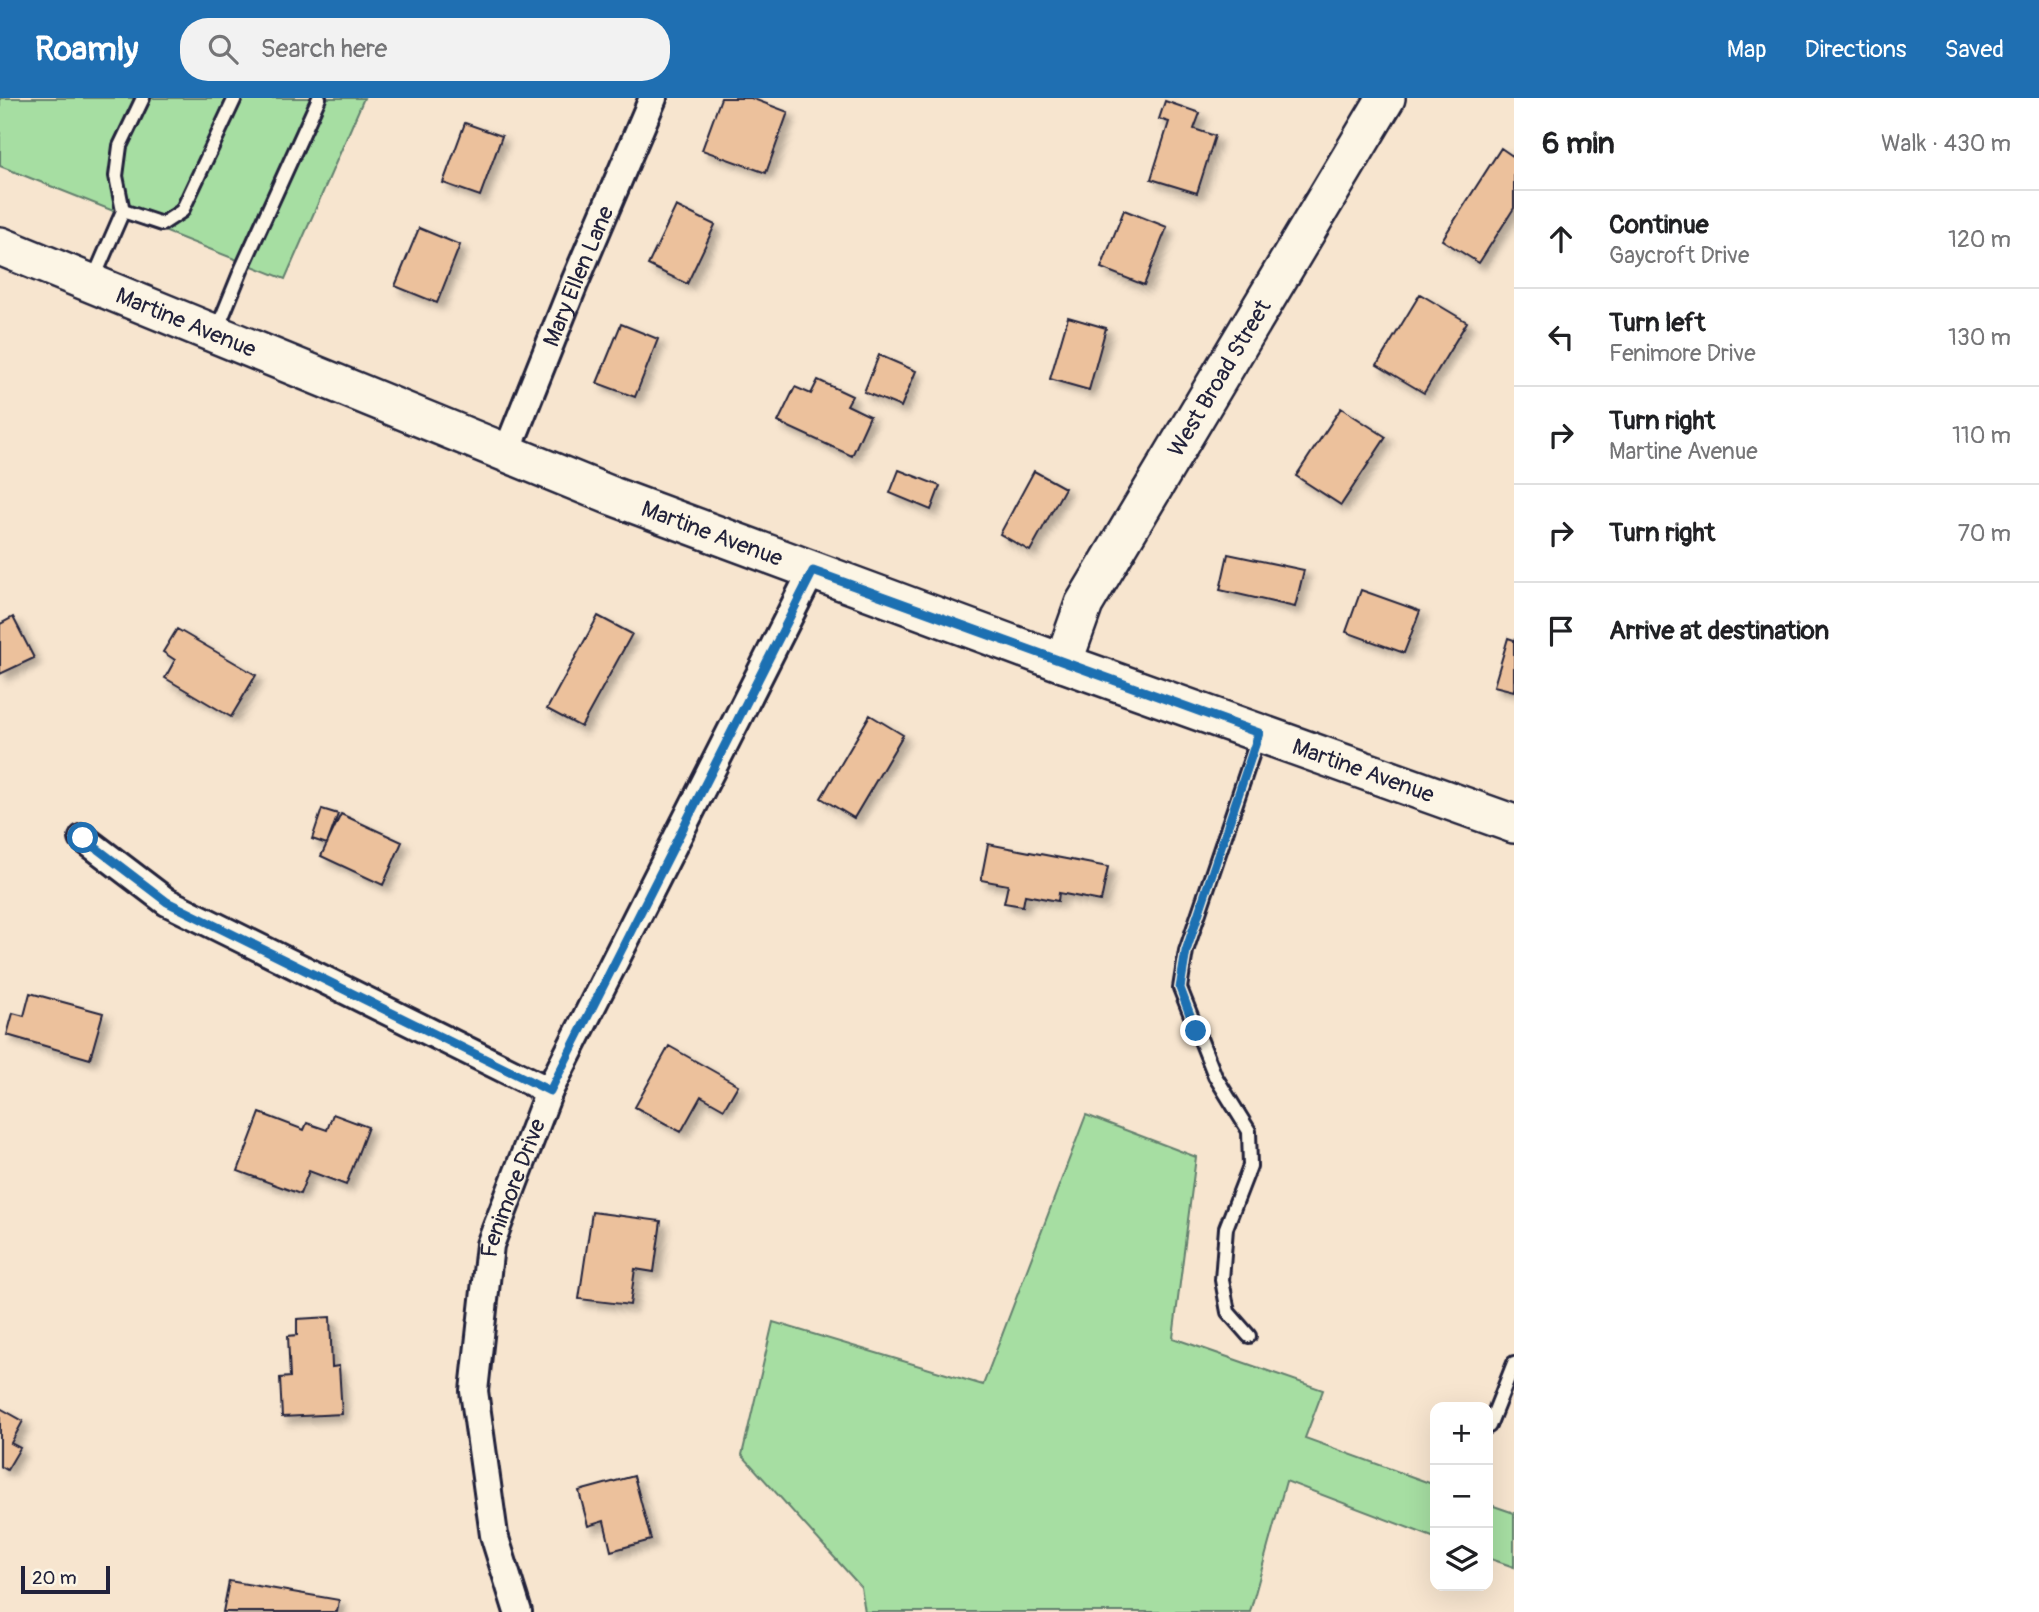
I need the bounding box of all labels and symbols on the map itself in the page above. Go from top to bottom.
street label: Mary Ellen Lane [537,201,621,351]
street label: Martine Avenue [112,281,261,364]
street label: West Broad Street [1161,294,1278,462]
street label: Martine Avenue [637,494,787,573]
street label: Martine Avenue [1288,732,1439,810]
route start [67,822,98,853]
route end [1180,1015,1211,1046]
street label: Fenimore Drive [475,1114,552,1259]
scale bar [21,1563,110,1595]

